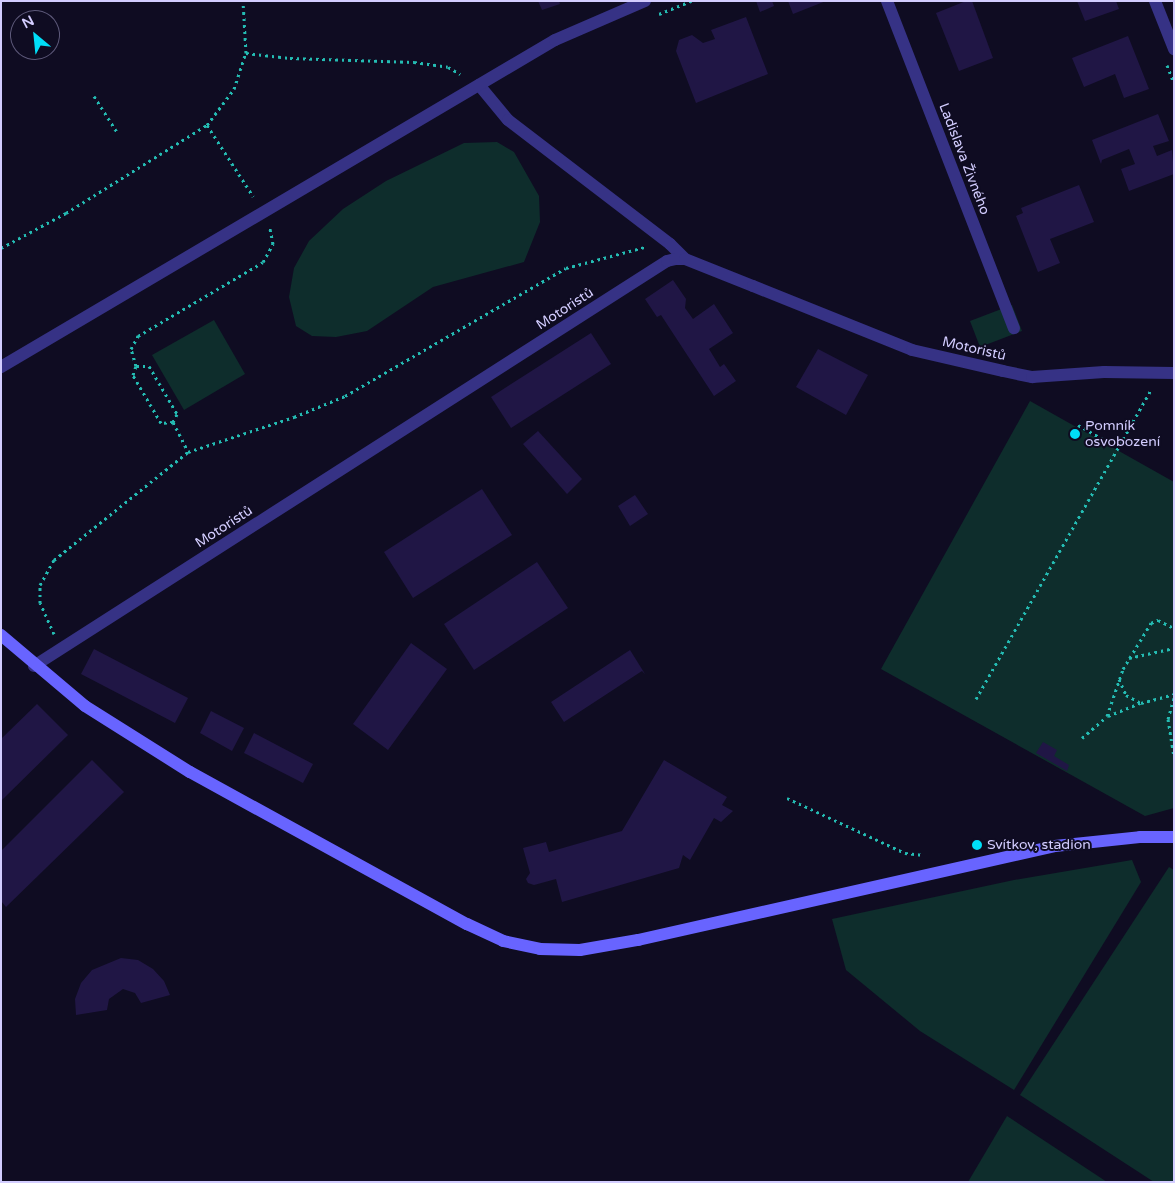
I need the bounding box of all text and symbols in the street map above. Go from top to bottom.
north arrow [10,10,60,60]
text: N [19,12,37,32]
street label: Ladislava Živného [935,101,993,217]
street label: Motoristů [533,284,597,334]
street label: Motoristů [940,334,1008,364]
place label: Pomník osvobození [1085,418,1160,451]
marker: Pomník osvobození [1069,428,1081,440]
street label: Motoristů [192,502,256,552]
place label: Svítkov, stadion [987,837,1091,853]
marker: Svítkov, stadion [971,839,983,851]

